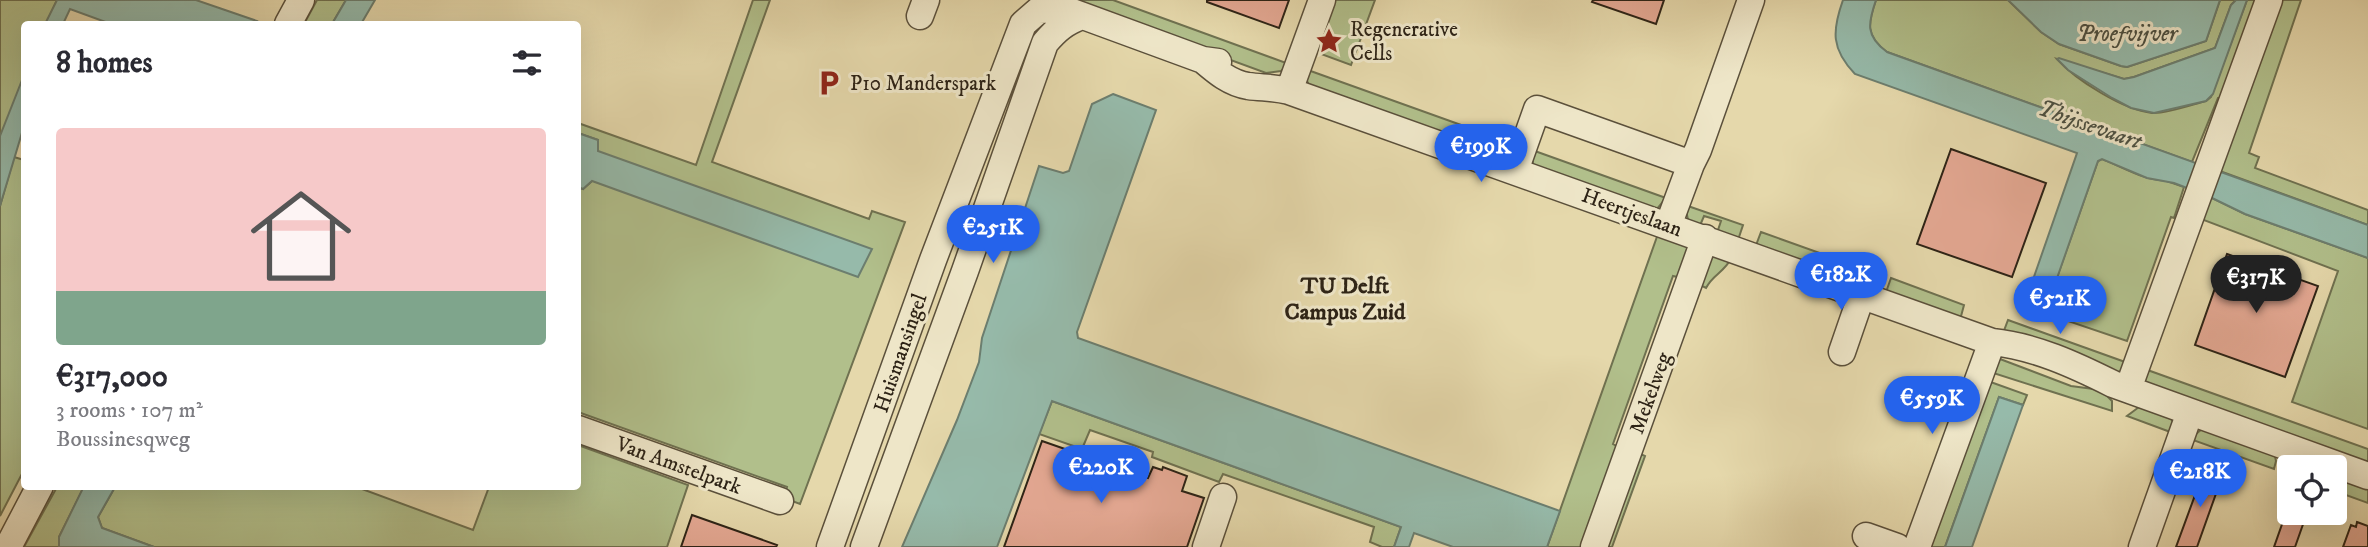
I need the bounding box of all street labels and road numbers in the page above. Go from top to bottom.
street label: Heertjeslaan [1578,183,1686,243]
street label: Huismansingel [868,290,934,416]
street label: Mekelweg [1624,348,1678,438]
street label: Van Amstelpark [611,431,746,501]

